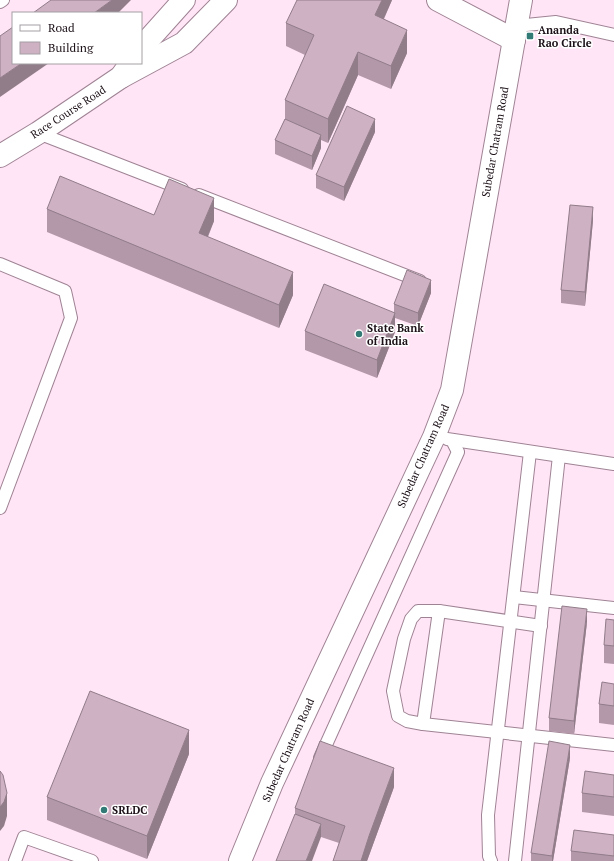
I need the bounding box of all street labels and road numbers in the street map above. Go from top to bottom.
street label: Race Course Road [28,83,108,141]
street label: Subedar Chatram Road [478,86,512,198]
street label: Subedar Chatram Road [394,402,452,510]
street label: Subedar Chatram Road [259,696,317,804]

